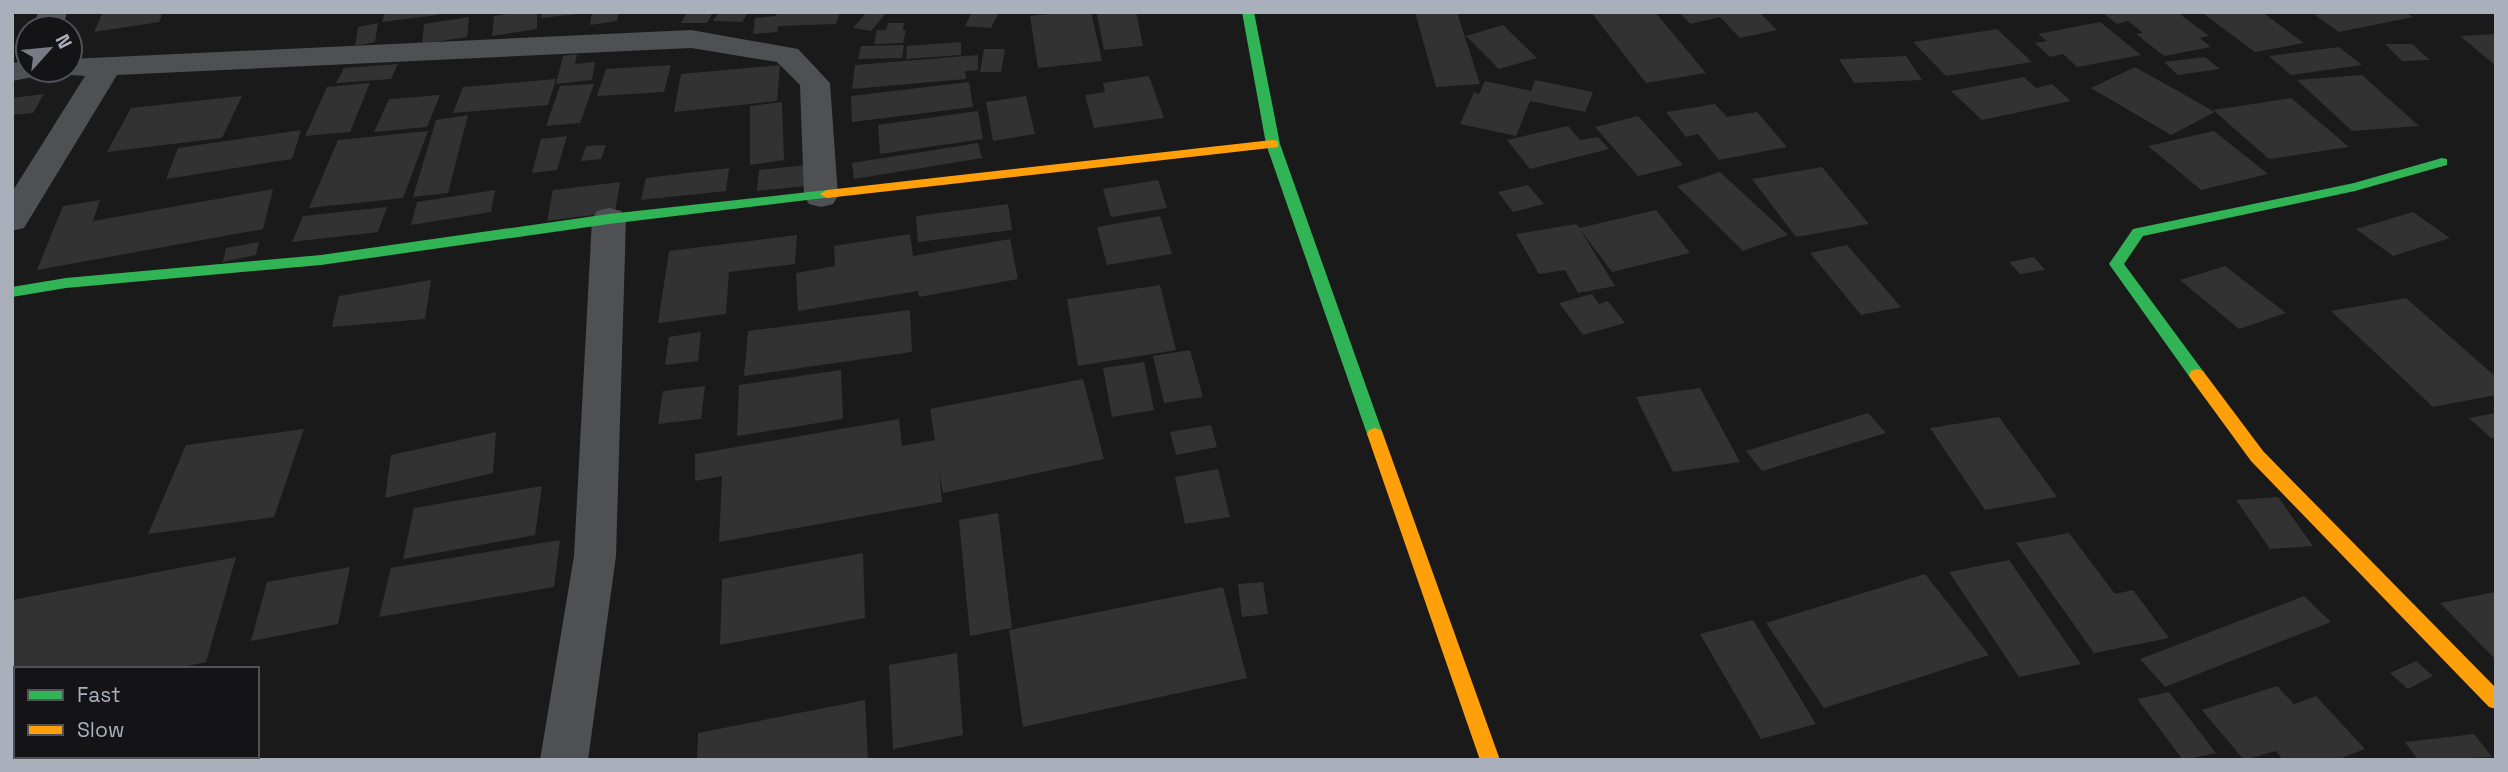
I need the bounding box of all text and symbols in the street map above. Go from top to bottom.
north arrow [14,14,84,84]
text: N [50,30,78,53]
legend [14,667,259,758]
text: Fast [77,681,121,708]
text: Slow [77,716,125,743]

